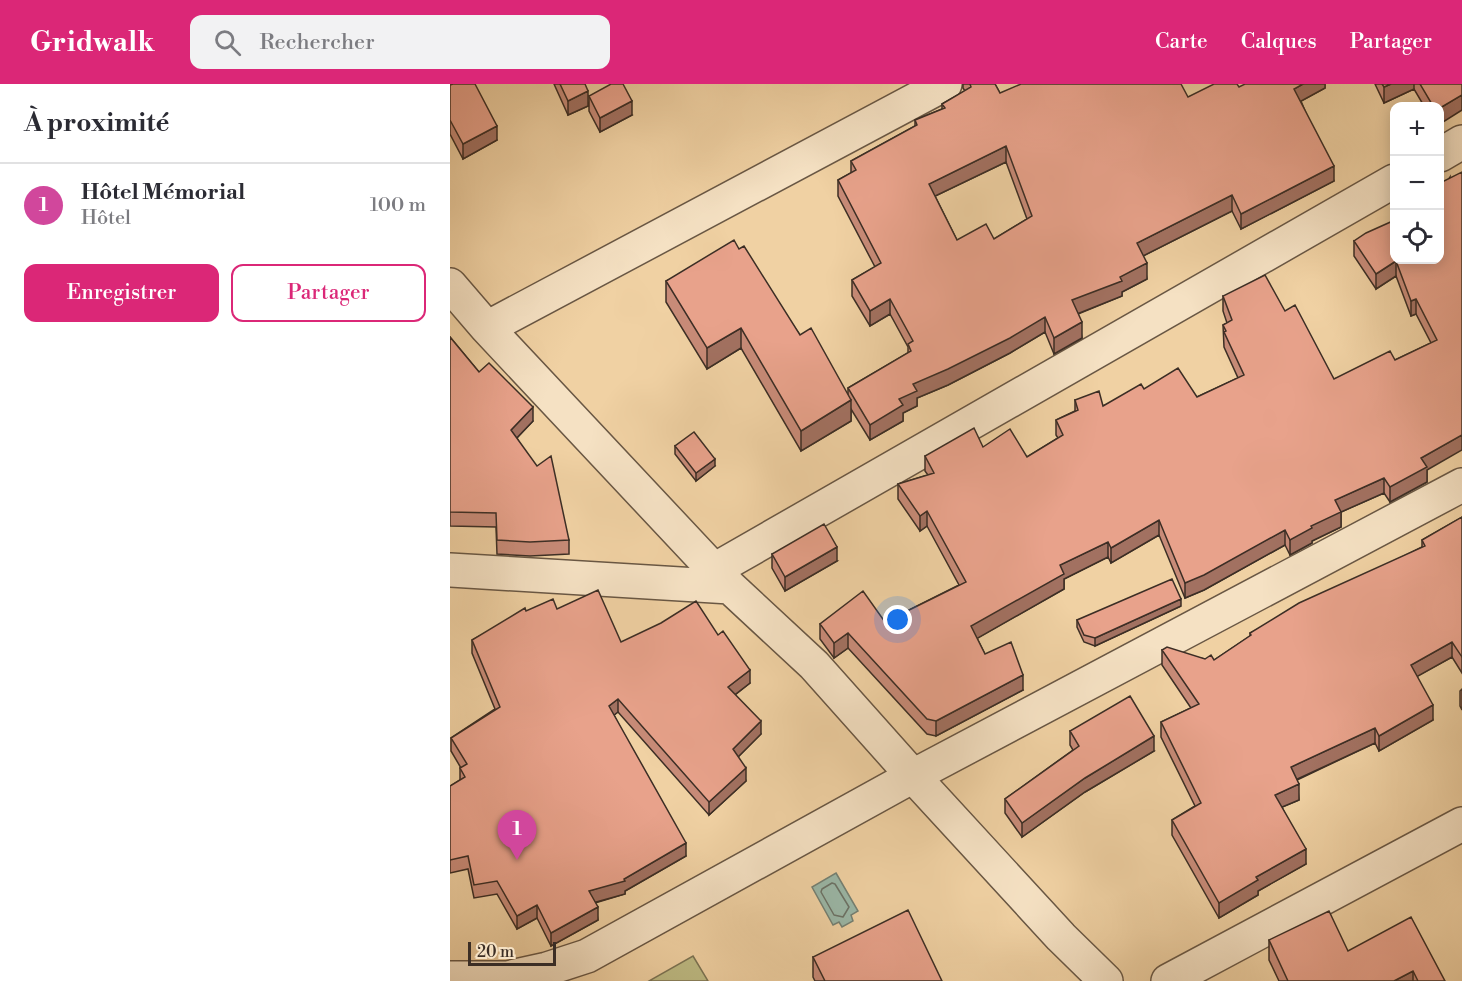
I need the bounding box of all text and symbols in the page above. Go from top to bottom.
search box [190,15,610,69]
text: Gridwalk [30,25,154,60]
icon: search [211,26,244,59]
text: Rechercher [259,29,375,56]
text: Carte [1155,29,1208,55]
text: Calques [1241,29,1317,55]
text: Partager [1350,29,1432,55]
map controls [1390,102,1444,264]
button: + [1390,102,1444,156]
text: À proximité [24,107,169,139]
button: − [1390,156,1444,210]
text: Hôtel Mémorial [81,179,245,206]
text: 1 [39,193,48,218]
text: 100 m [370,193,426,218]
text: Hôtel [81,206,131,231]
button: locate [1390,210,1444,264]
button: Enregistrer [24,264,219,322]
button: Partager [231,264,426,322]
your location [883,605,912,634]
pin: 1 [498,810,536,860]
scale bar [468,939,556,966]
text: 20 m [477,942,514,962]

